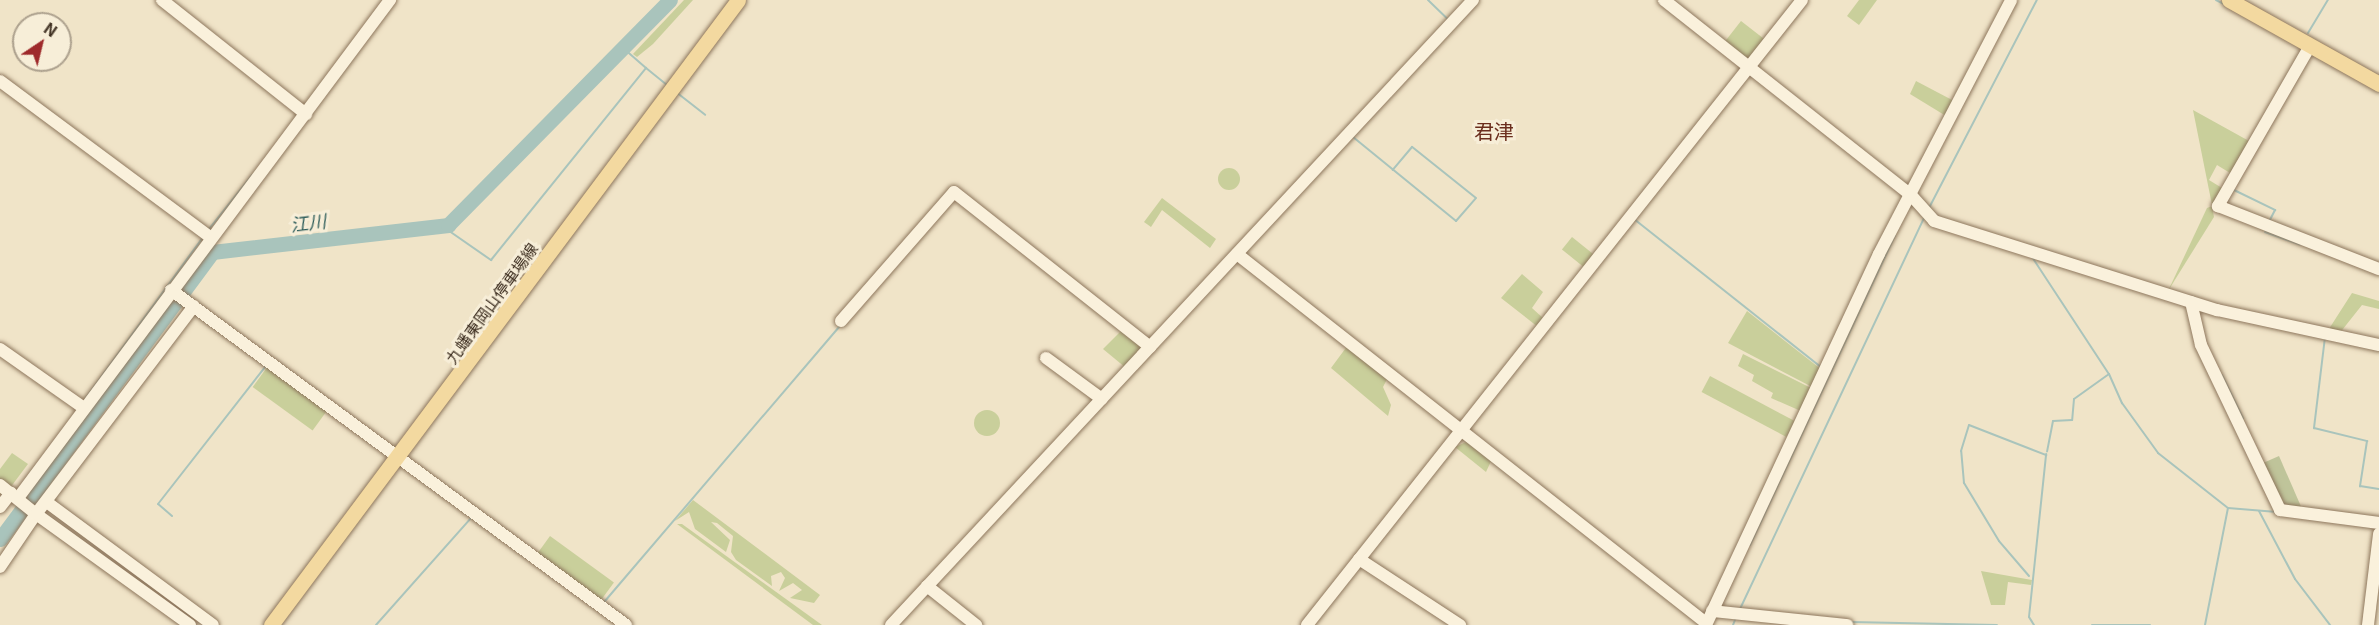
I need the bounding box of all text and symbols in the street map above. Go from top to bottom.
north arrow [12,12,72,72]
text: N [39,16,63,42]
district label: 君津 [1474,118,1514,142]
water label: 江川 [289,209,327,235]
street label: 九蟠東岡山停車場線 [441,239,541,367]

